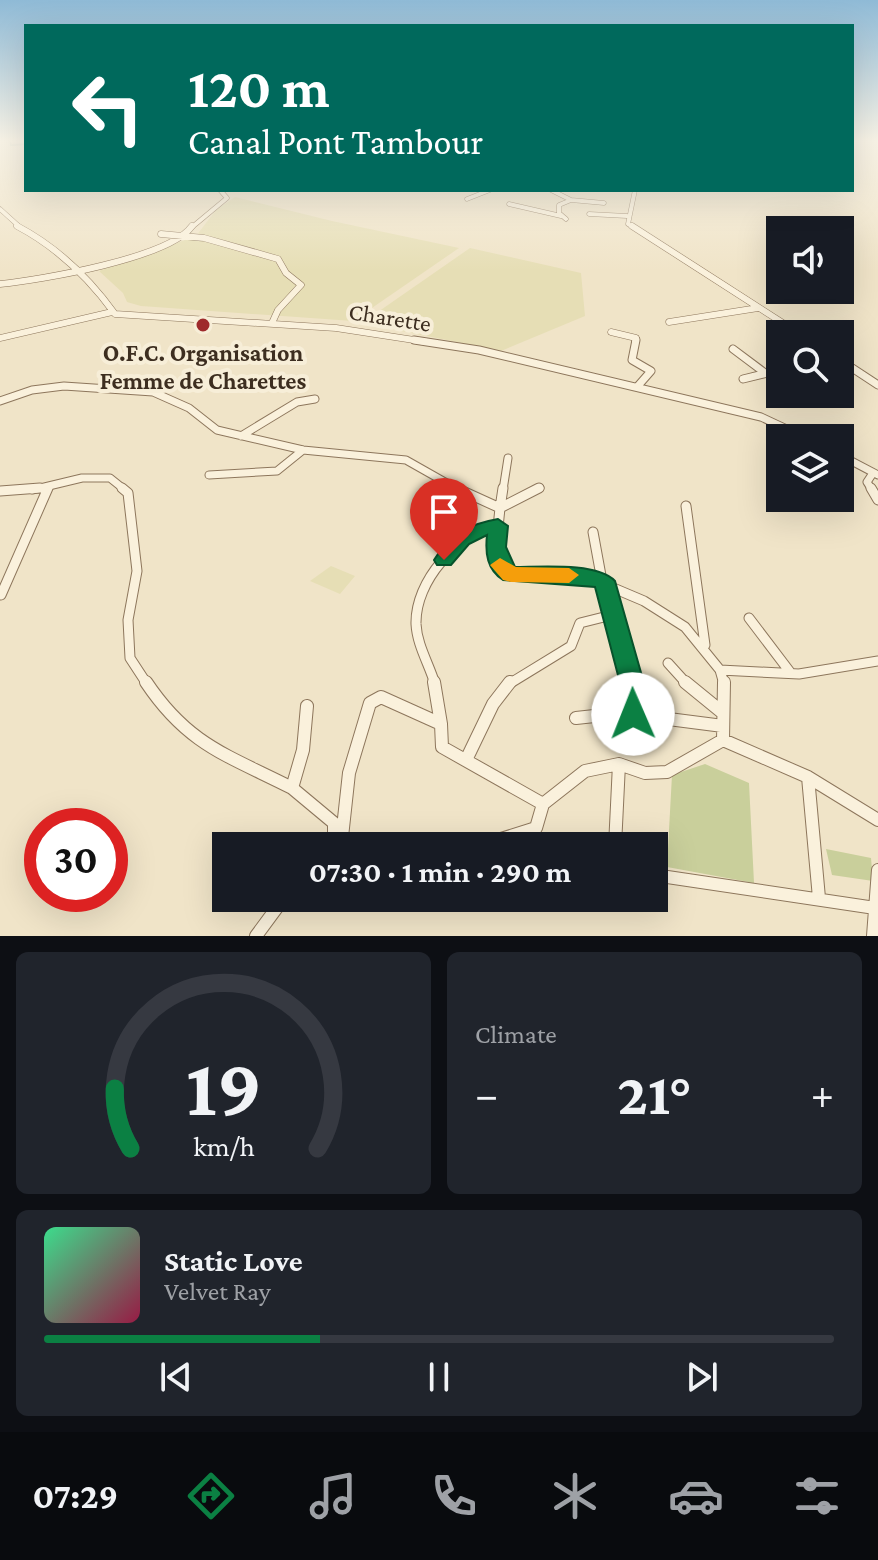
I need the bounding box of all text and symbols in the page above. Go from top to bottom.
icon: left [56,56,160,160]
text: 120 m [188,57,330,119]
text: Canal Pont Tambour [188,122,483,162]
map controls [766,216,854,512]
button: sound [766,216,854,304]
street label: Charette [347,297,433,337]
marker: O.F.C. Organisation Femme de Charettes [194,316,212,334]
button: search [766,320,854,408]
place label: O.F.C. Organisation Femme de Charettes [100,339,306,394]
button: layers [766,424,854,512]
pin [410,478,478,560]
icon: arrive [422,490,466,534]
position arrow [591,672,675,756]
speed limit sign: 30 [24,808,128,912]
text: 07:30 · 1 min · 290 m [309,855,571,888]
text: Climate [475,1020,557,1049]
text: 19 [185,1040,262,1133]
text: 21° [617,1060,692,1127]
text: − [475,1070,498,1118]
text: + [811,1070,834,1118]
text: km/h [193,1130,254,1162]
text: Static Love [164,1244,303,1277]
text: Velvet Ray [164,1277,271,1306]
icon: previous [154,1355,198,1399]
icon: pause [417,1355,461,1399]
icon: next [680,1355,724,1399]
icon: directions [183,1468,239,1524]
icon: music [305,1468,361,1524]
icon: phone [426,1468,482,1524]
icon: climate [547,1468,603,1524]
icon: car [668,1468,724,1524]
icon: filters [789,1468,845,1524]
text: 07:29 [33,1476,118,1516]

